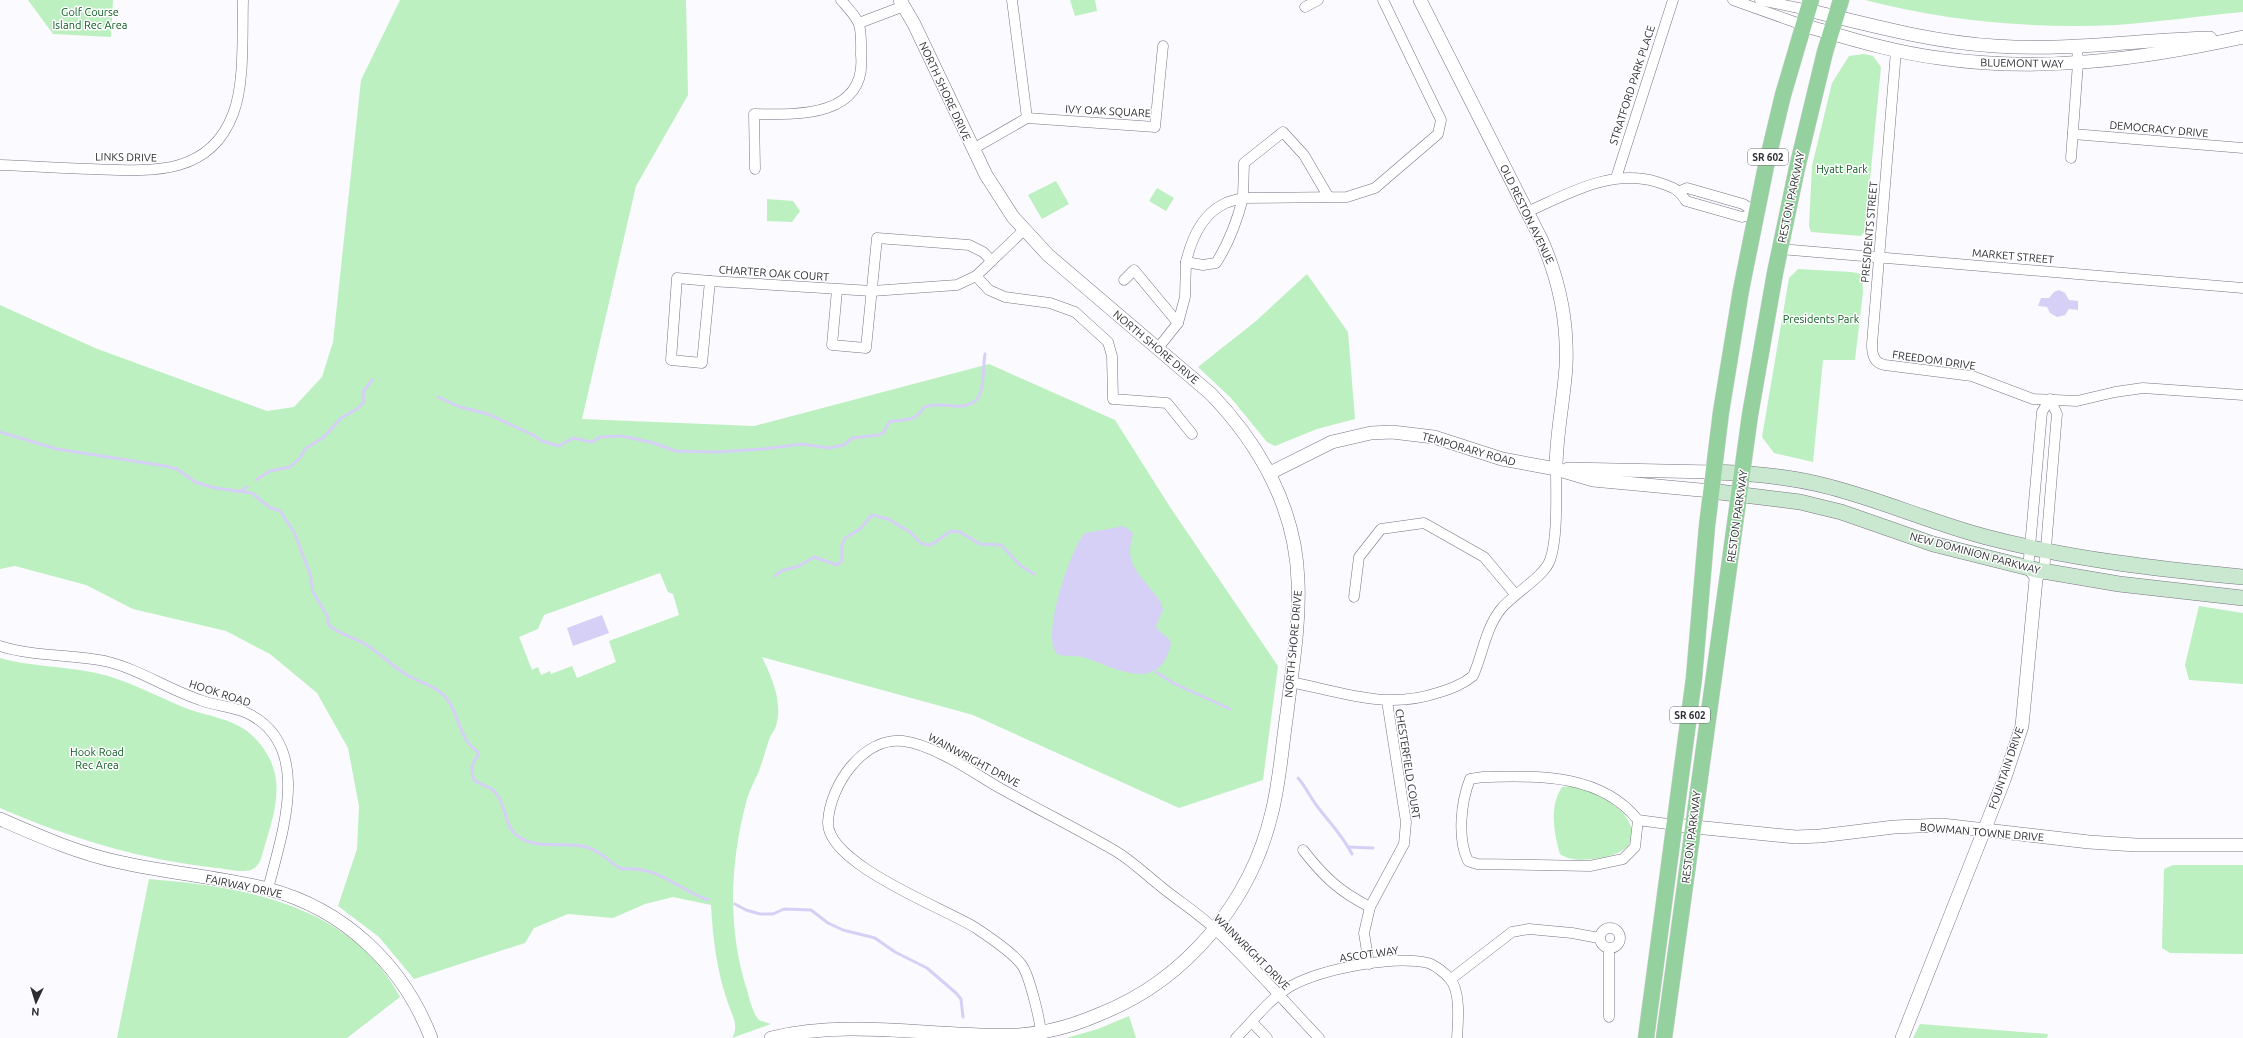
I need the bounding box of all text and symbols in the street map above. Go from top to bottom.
park label: Golf Course Island Rec Area [53,6,127,31]
street label: STRATFORD PARK PLACE [1607,24,1657,146]
street label: NORTH SHORE DRIVE [917,40,973,142]
street label: BLUEMONT WAY [1980,56,2065,70]
street label: IVY OAK SQUARE [1065,103,1151,119]
street label: DEMOCRACY DRIVE [2109,119,2209,139]
road number: SR 602 [1748,149,1788,165]
street label: RESTON PARKWAY [1775,149,1807,244]
street label: LINKS DRIVE [95,150,157,164]
street label: OLD RESTON AVENUE [1498,162,1556,266]
park label: Hyatt Park [1816,163,1868,175]
street label: PRESIDENTS STREET [1859,181,1879,283]
street label: MARKET STREET [1972,246,2054,266]
street label: CHARTER OAK COURT [718,263,830,283]
street label: NORTH SHORE DRIVE [1111,308,1201,386]
park label: Presidents Park [1783,313,1860,325]
street label: FREEDOM DRIVE [1892,348,1976,372]
street label: TEMPORARY ROAD [1421,430,1518,468]
street label: RESTON PARKWAY [1725,468,1750,563]
street label: NEW DOMINION PARKWAY [1908,530,2042,576]
street label: NORTH SHORE DRIVE [1282,590,1304,698]
street label: HOOK ROAD [188,677,253,709]
road number: SR 602 [1670,707,1710,723]
street label: CHESTERFIELD COURT [1393,708,1423,820]
street label: FOUNTAIN DRIVE [1986,725,2026,811]
street label: WAINWRIGHT DRIVE [926,731,1022,789]
park label: Hook Road Rec Area [70,746,124,771]
street label: RESTON PARKWAY [1679,789,1703,884]
street label: BOWMAN TOWNE DRIVE [1919,821,2045,843]
street label: FAIRWAY DRIVE [205,872,283,900]
street label: WAINWRIGHT DRIVE [1212,912,1292,992]
street label: ASCOT WAY [1339,944,1400,964]
north arrow [16,982,56,1022]
text: N [31,1006,40,1018]

